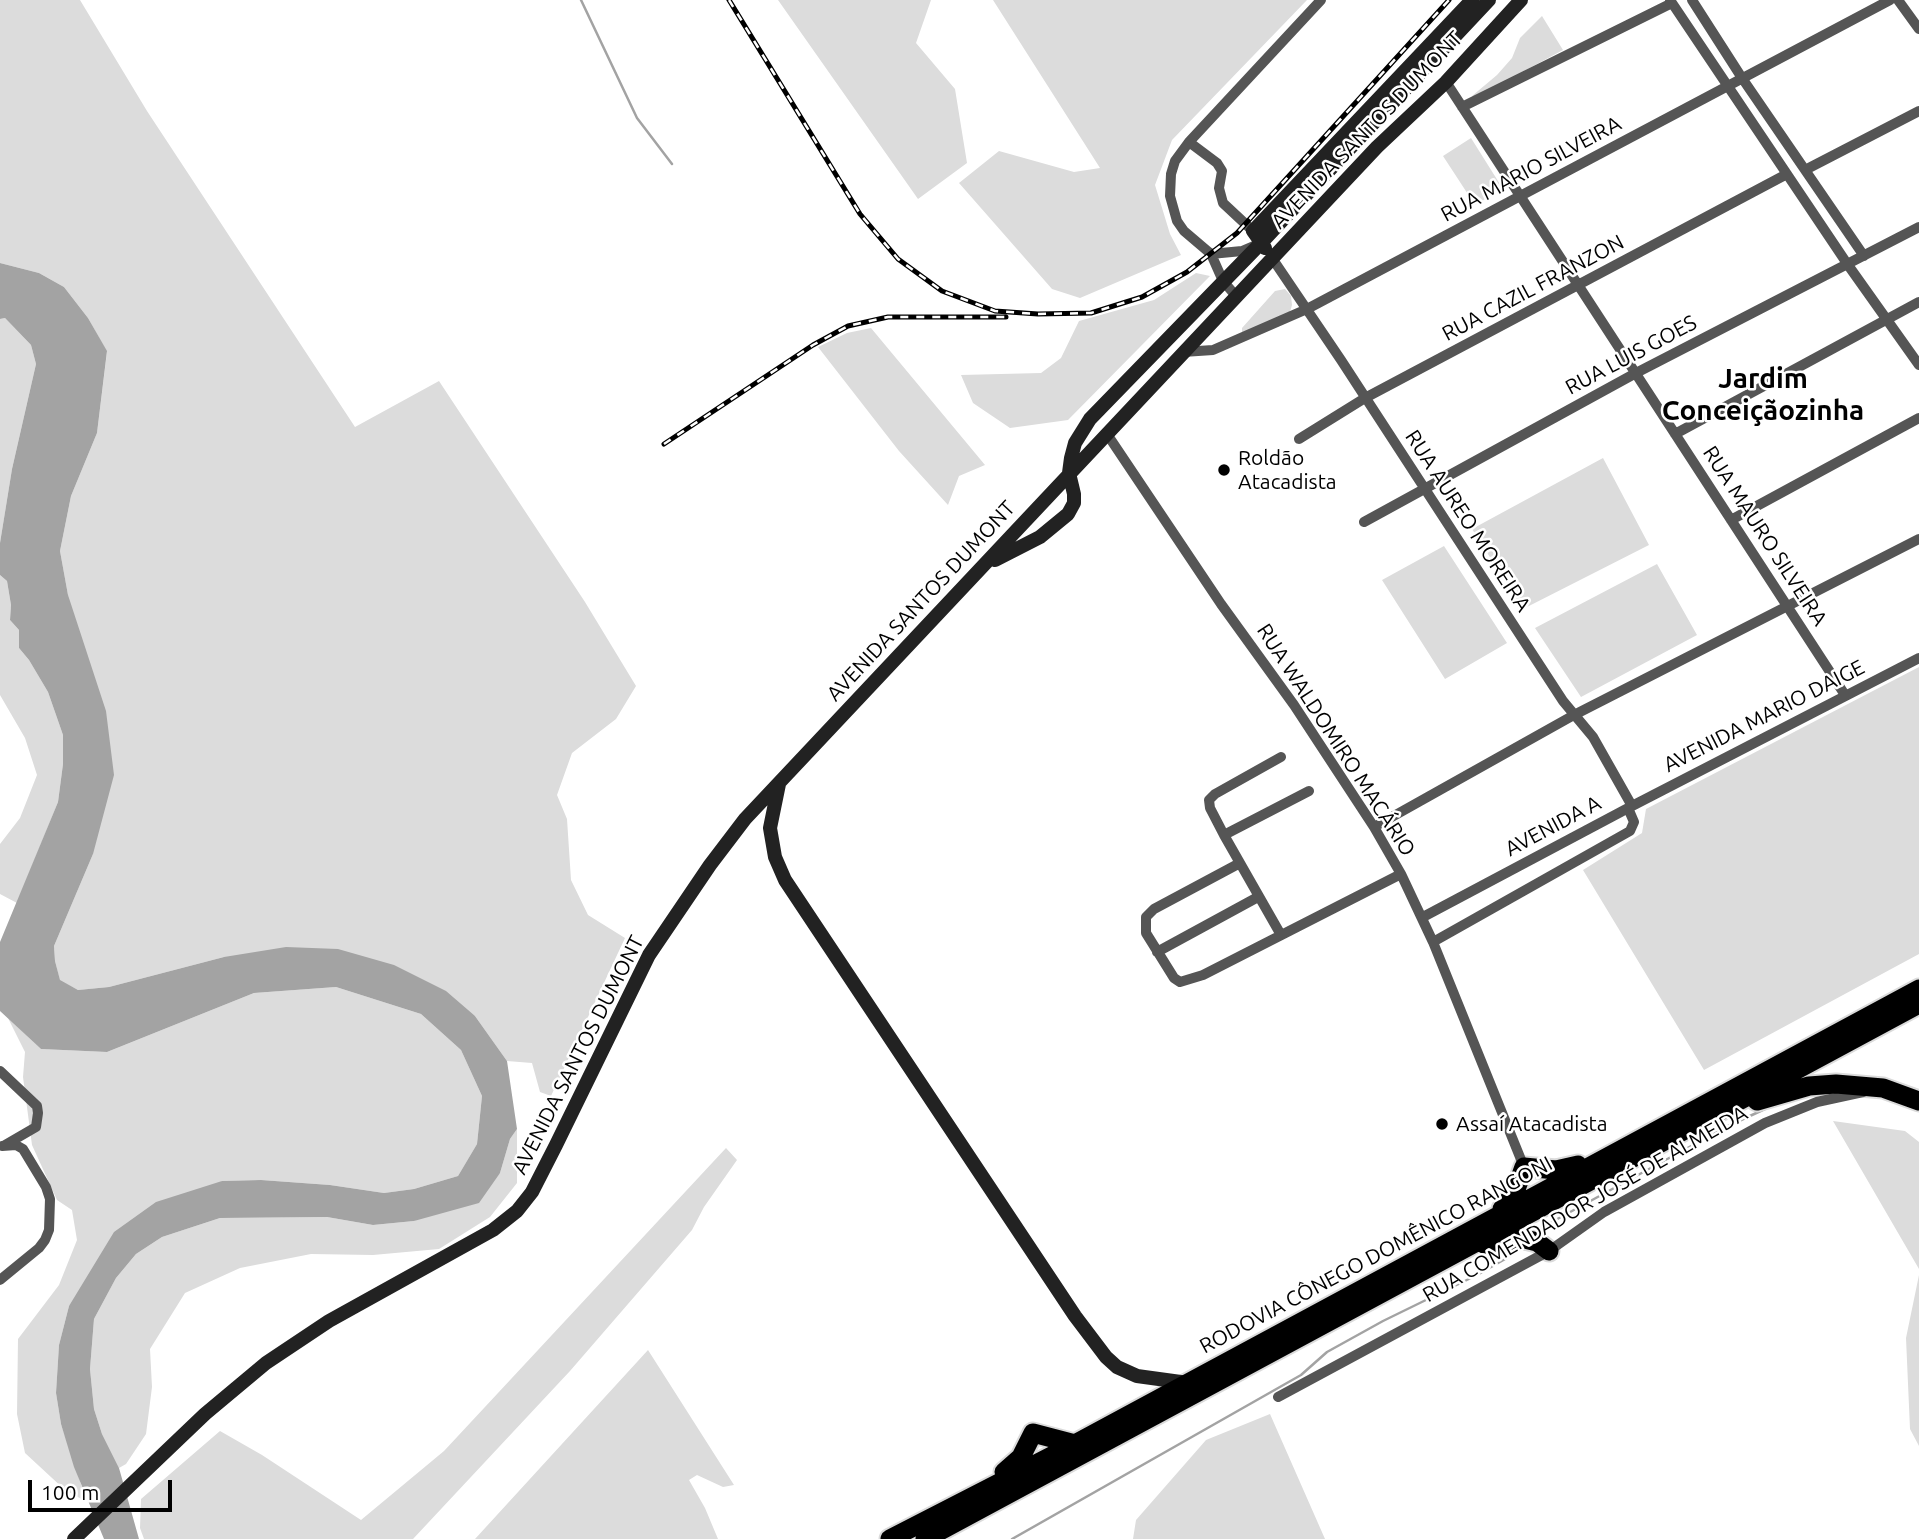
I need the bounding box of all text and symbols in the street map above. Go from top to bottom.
street label: AVENIDA SANTOS DUMONT [1266,26,1468,234]
street label: RUA MARIO SILVEIRA [1437,111,1625,227]
street label: RUA CAZIL FRANZON [1438,229,1628,347]
street label: RUA LUIS GOES [1561,310,1701,400]
district label: Jardim Conceiçãozinha [1662,362,1864,428]
street label: RUA AUREO MOREIRA [1400,425,1536,617]
street label: RUA MAURO SILVEIRA [1697,441,1833,631]
place label: Roldão Atacadista [1238,445,1337,495]
marker: Roldão Atacadista [1216,462,1232,478]
street label: AVENIDA SANTOS DUMONT [822,496,1020,706]
street label: RUA WALDOMIRO MACÁRIO [1251,619,1421,861]
street label: AVENIDA MARIO DAIGE [1659,654,1869,778]
street label: AVENIDA A [1501,790,1605,862]
street label: AVENIDA SANTOS DUMONT [507,931,649,1179]
street label: RUA COMENDADOR JOSÉ DE ALMEIDA [1418,1100,1752,1308]
place label: Assaí Atacadista [1456,1111,1608,1137]
marker: Assaí Atacadista [1434,1116,1450,1132]
street label: RODOVIA CÔNEGO DOMÊNICO RANGONI [1195,1151,1557,1359]
scale bar [32,1466,175,1510]
text: 100 m [41,1480,99,1504]

